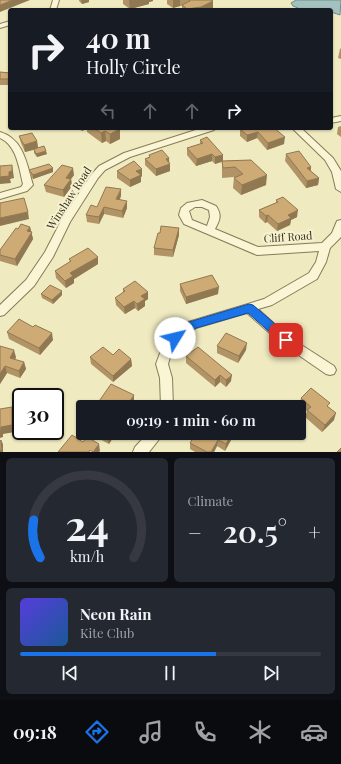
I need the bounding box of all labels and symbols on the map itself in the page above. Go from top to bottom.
street label: Winshaw Road [42,163,95,233]
street label: Cliff Road [263,227,313,246]
position arrow [154,317,196,359]
pin [269,323,303,357]
speed limit sign: 30 [12,388,64,440]

